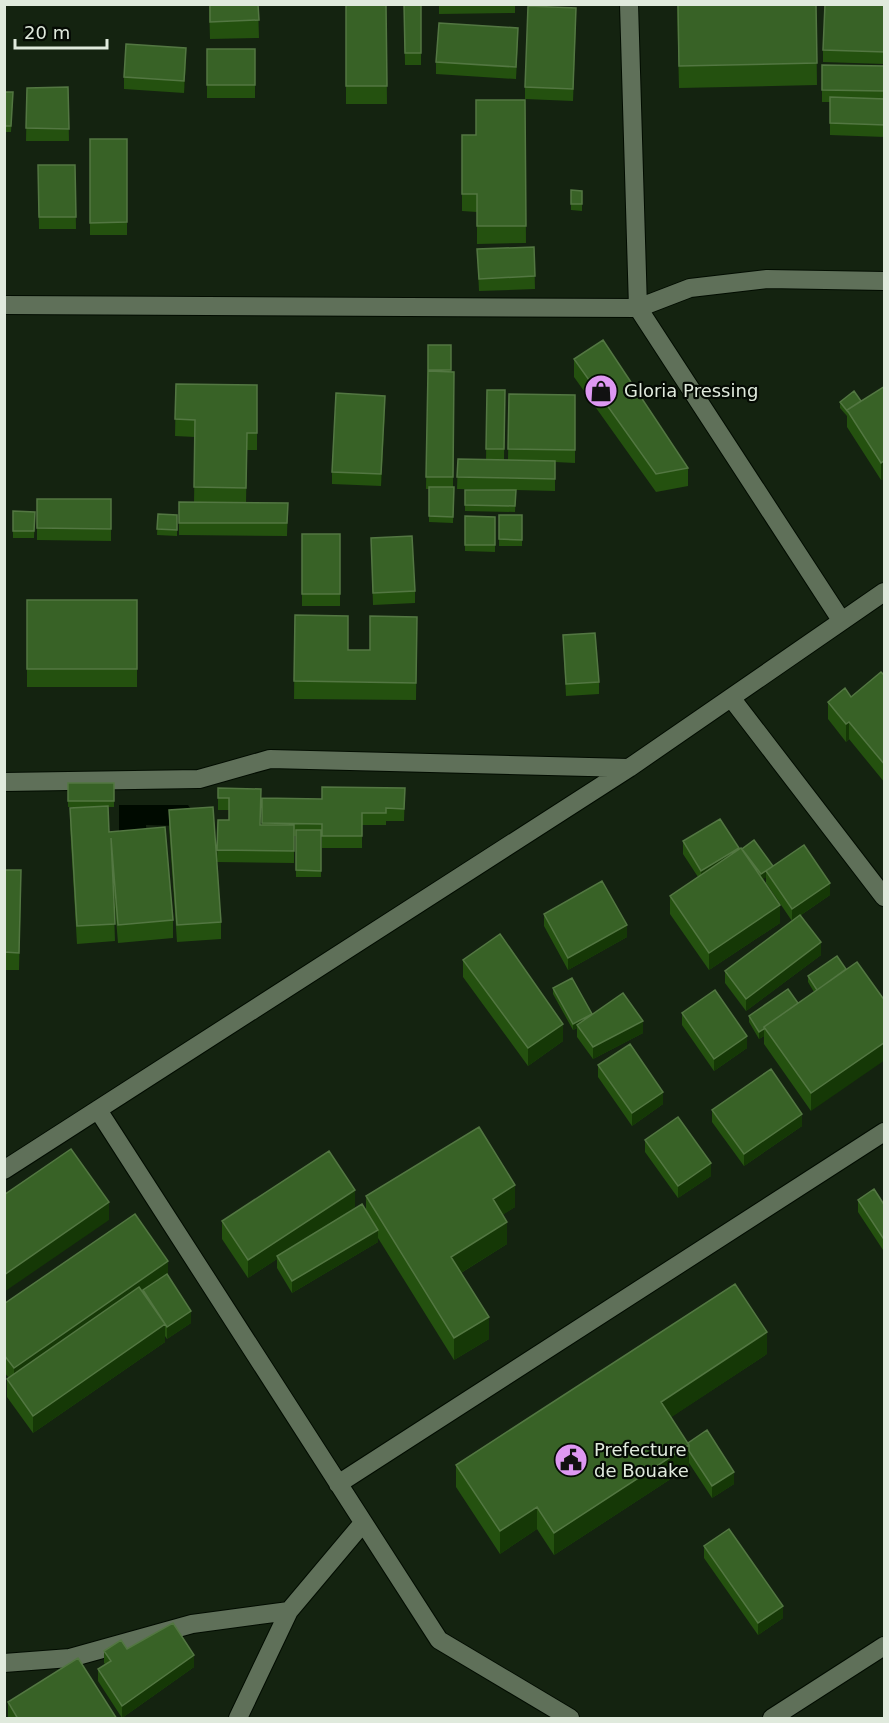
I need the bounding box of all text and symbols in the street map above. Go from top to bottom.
scale bar [15,12,106,50]
text: 20 m [24,22,70,43]
shop icon: Gloria Pressing [583,373,619,409]
place label: Gloria Pressing [624,380,758,401]
place label: Prefecture de Bouake [594,1439,689,1481]
public building icon: Prefecture de Bouake [553,1442,589,1478]

